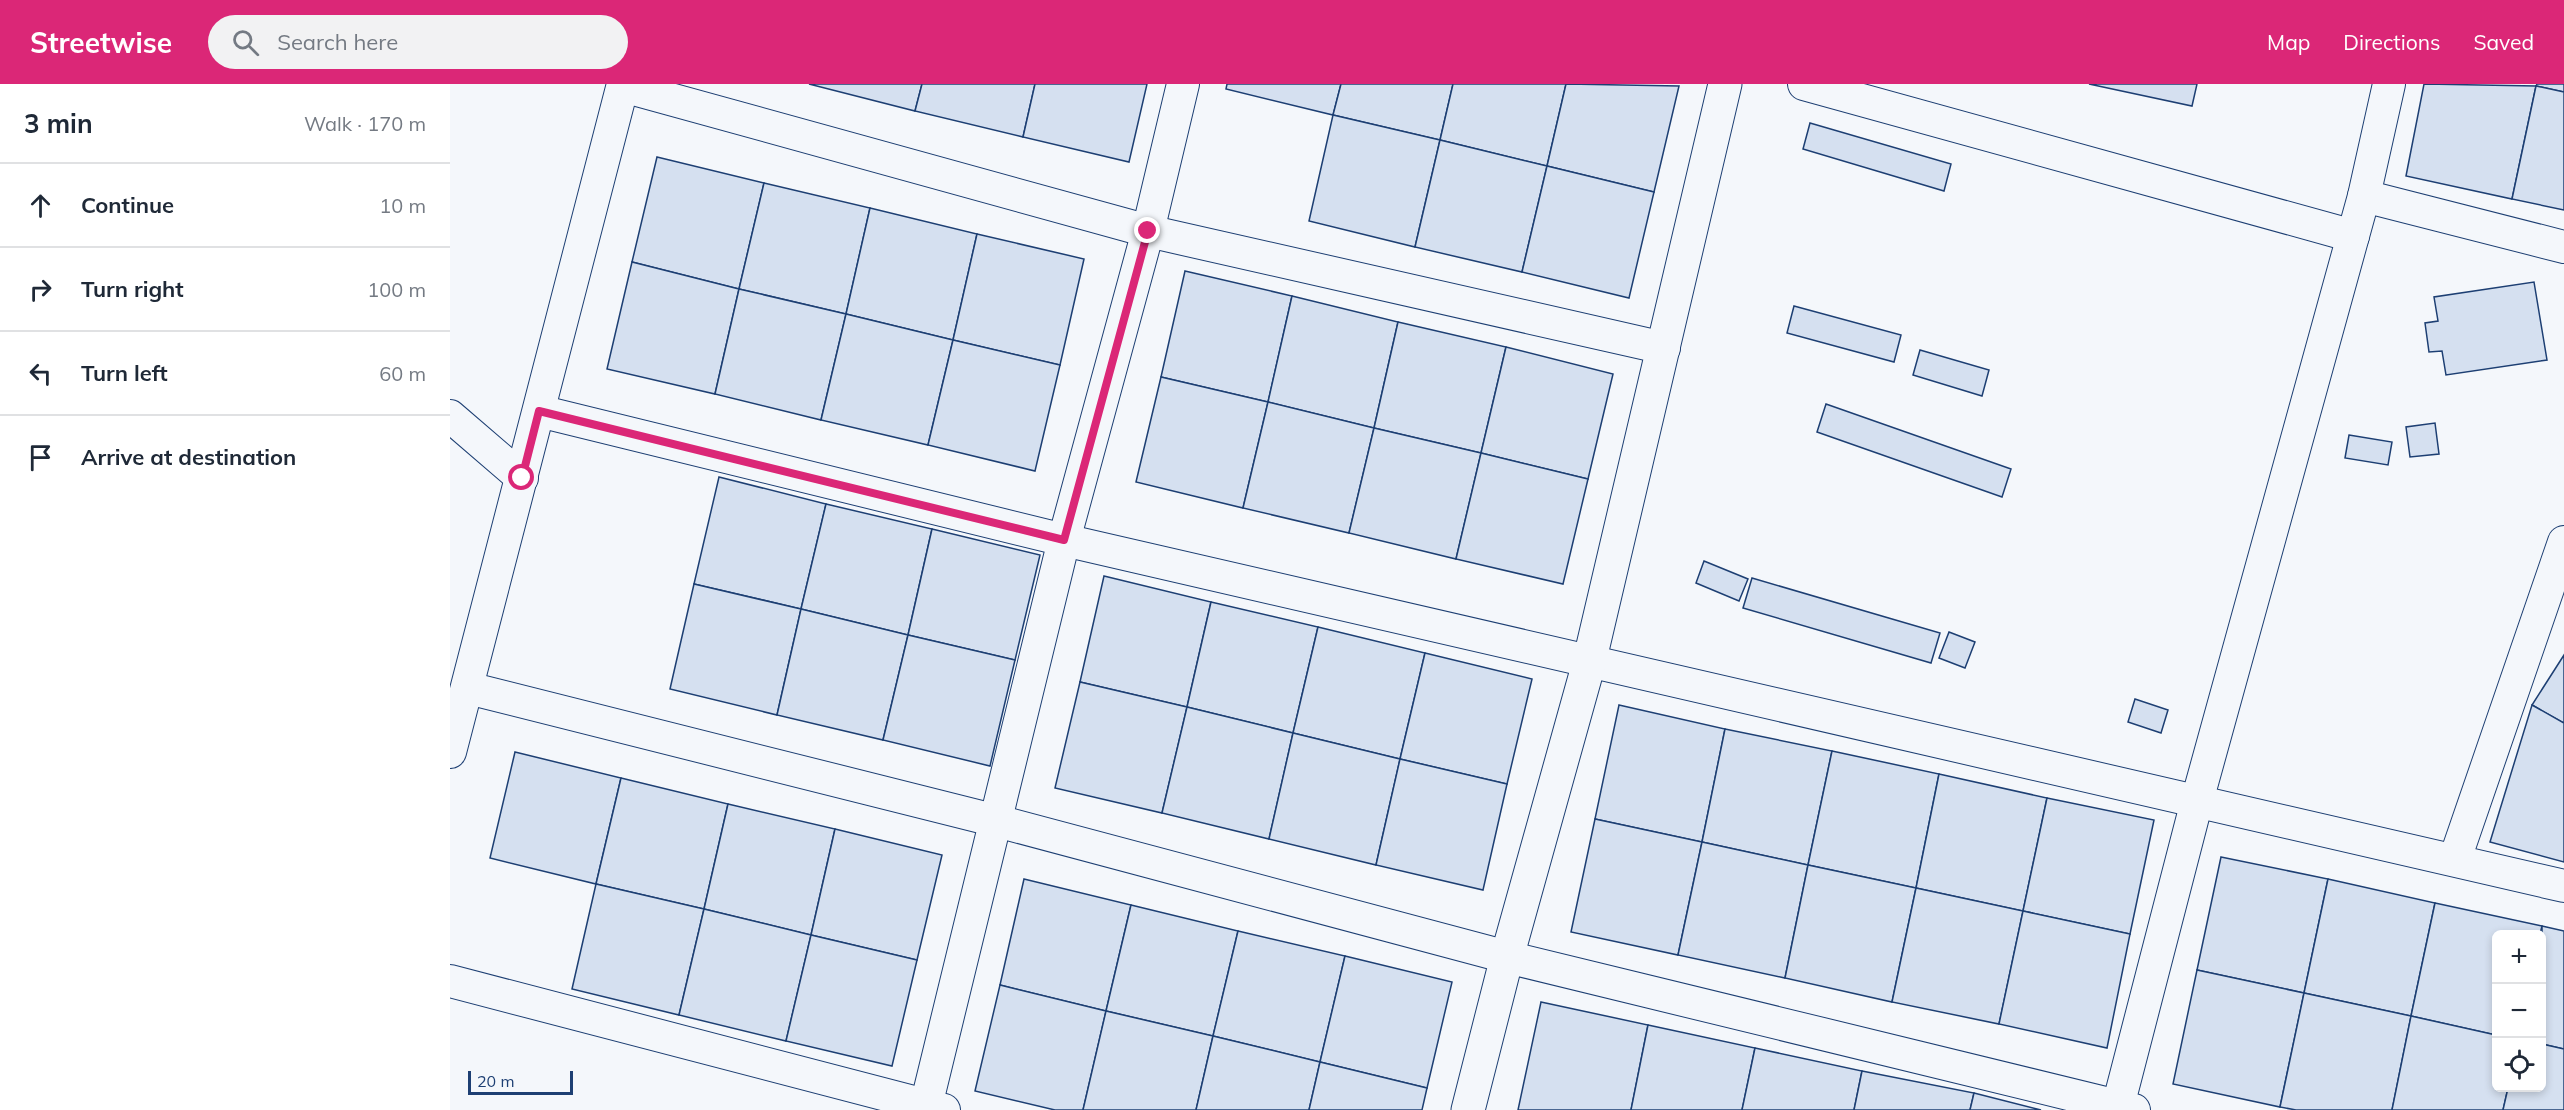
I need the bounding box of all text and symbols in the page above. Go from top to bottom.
search box [208,15,628,69]
text: Streetwise [30,25,172,60]
icon: search [229,26,262,59]
text: Search here [277,28,398,56]
text: Map [2267,29,2310,55]
text: Directions [2343,29,2440,55]
text: Saved [2473,29,2534,55]
text: 3 min [24,107,93,140]
text: Walk · 170 m [304,111,426,136]
icon: ahead [24,189,57,222]
text: Continue [81,191,174,219]
text: 10 m [379,193,426,218]
route end [1134,217,1160,243]
icon: right [24,273,57,306]
text: Turn right [81,275,184,303]
text: 100 m [367,277,426,302]
icon: left [24,357,57,390]
text: Turn left [81,359,168,387]
text: 60 m [379,361,426,386]
icon: arrive [24,441,57,474]
text: Arrive at destination [81,443,296,471]
route start [508,464,534,490]
map controls [2492,930,2546,1092]
button: + [2492,930,2546,984]
button: − [2492,984,2546,1038]
button: locate [2492,1038,2546,1092]
scale bar [468,1068,573,1096]
text: 20 m [477,1071,514,1091]

